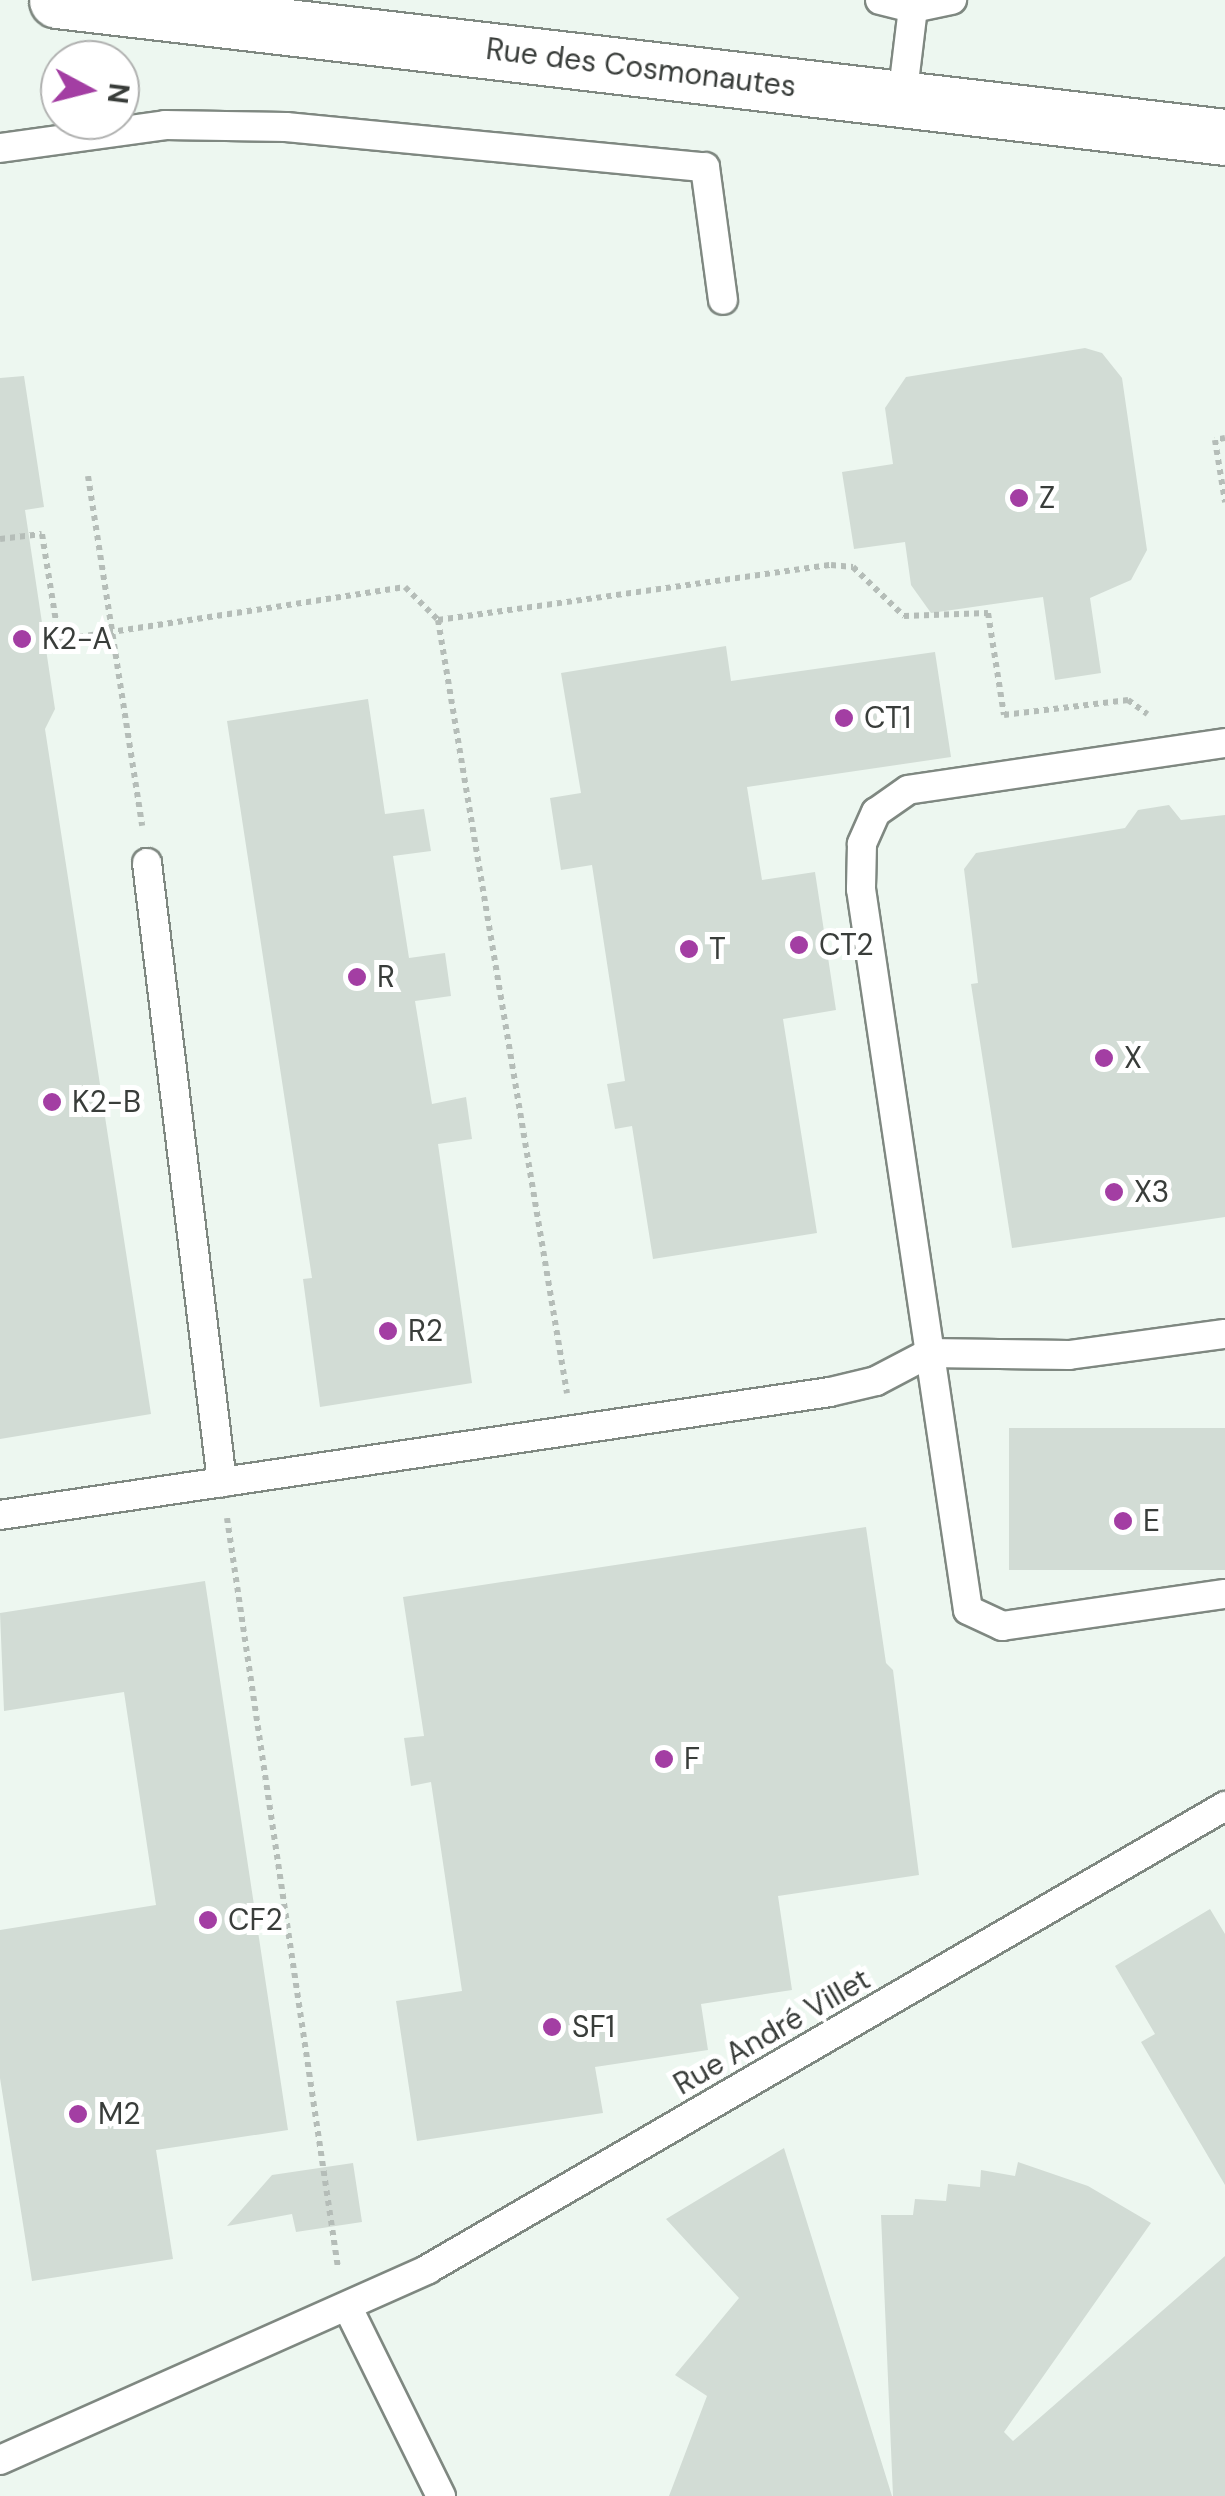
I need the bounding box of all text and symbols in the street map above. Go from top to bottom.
street label: Rue des Cosmonautes [484,31,798,105]
north arrow [40,40,140,140]
text: N [99,81,138,106]
place label: Z [1039,480,1055,516]
marker: Z [1008,487,1030,509]
place label: K2-A [42,621,112,657]
marker: K2-A [11,628,33,650]
place label: CT1 [864,700,911,736]
marker: CT1 [833,707,855,729]
place label: CT2 [819,927,874,963]
place label: T [709,931,726,967]
marker: CT2 [788,934,810,956]
marker: T [678,938,700,960]
place label: R [377,959,395,995]
marker: R [346,966,368,988]
place label: X [1124,1040,1142,1076]
marker: X [1093,1047,1115,1069]
place label: K2-B [72,1084,141,1120]
marker: K2-B [41,1091,63,1113]
place label: X3 [1134,1174,1169,1210]
marker: X3 [1103,1181,1125,1203]
place label: R2 [408,1313,443,1349]
marker: R2 [377,1320,399,1342]
place label: E [1143,1503,1160,1539]
marker: E [1112,1510,1134,1532]
place label: F [684,1741,700,1777]
marker: F [653,1748,675,1770]
place label: CF2 [228,1902,283,1938]
marker: CF2 [197,1909,219,1931]
street label: Rue André Villet [668,1961,876,2103]
place label: SF1 [572,2009,615,2045]
marker: SF1 [541,2016,563,2038]
place label: M2 [98,2096,141,2132]
marker: M2 [67,2103,89,2125]

